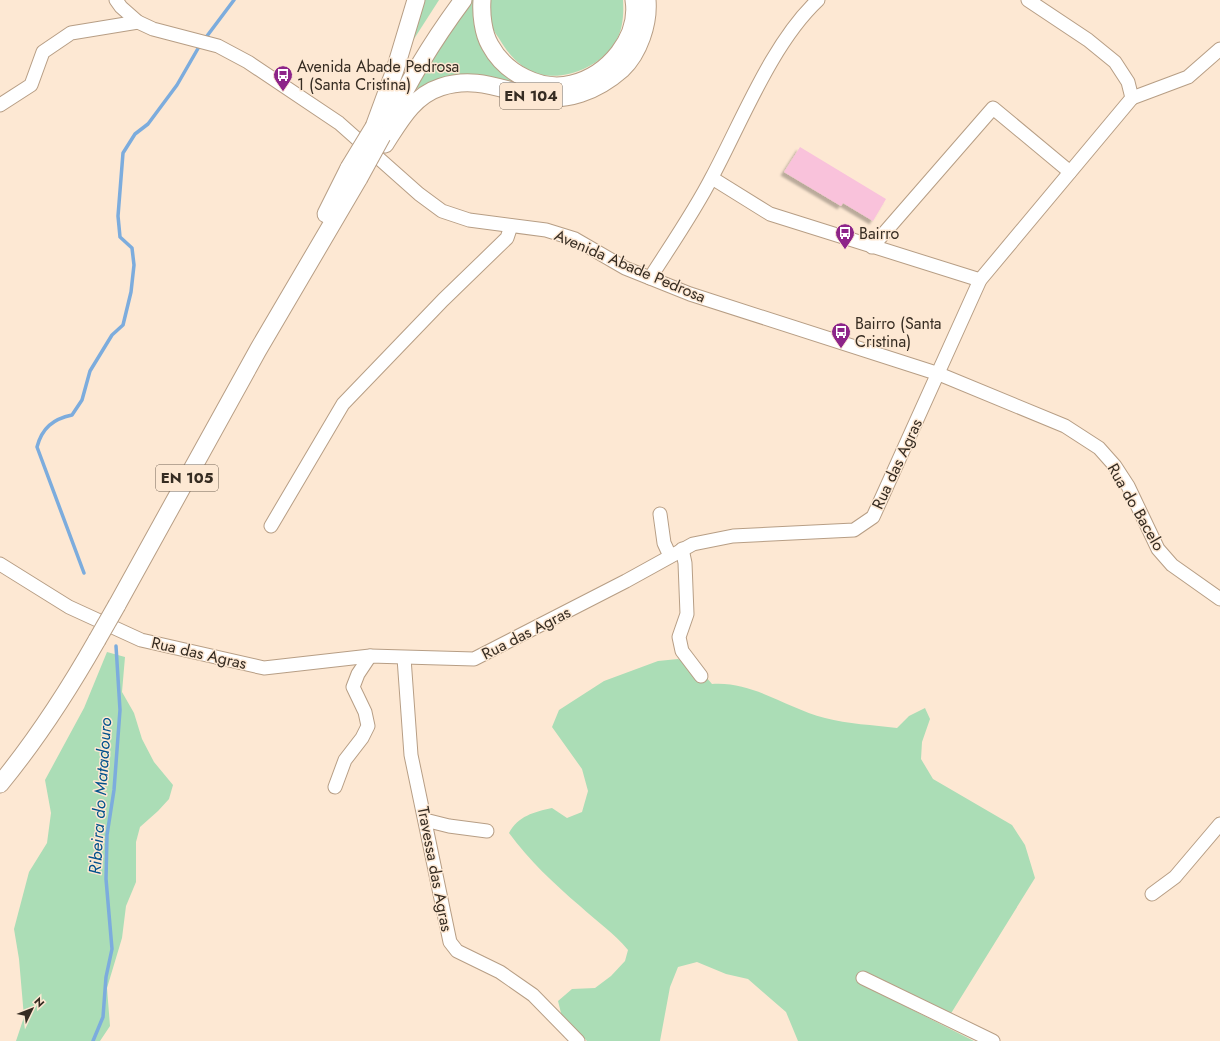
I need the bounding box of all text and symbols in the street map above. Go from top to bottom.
place label: Avenida Abade Pedrosa 1 (Santa Cristina) [297,55,459,96]
bus stop icon: Avenida Abade Pedrosa 1 (Santa Cristina) [272,64,294,92]
road number: EN 104 [500,83,562,109]
bus stop icon: Bairro [834,222,856,250]
place label: Bairro [859,222,900,245]
street label: Avenida Abade Pedrosa [551,224,709,308]
place label: Bairro (Santa Cristina) [855,312,941,353]
bus stop icon: Bairro (Santa Cristina) [830,321,852,349]
street label: Rua das Agras [866,415,928,513]
street label: Rua do Bacelo [1102,459,1170,555]
road number: EN 105 [156,465,218,491]
street label: Rua das Agras [477,601,575,665]
street label: Rua das Agras [149,631,249,675]
water label: Ribeira do Matadouro [83,717,117,875]
street label: Travessa das Agras [412,804,458,934]
north arrow [12,989,52,1029]
text: N [30,994,48,1011]

